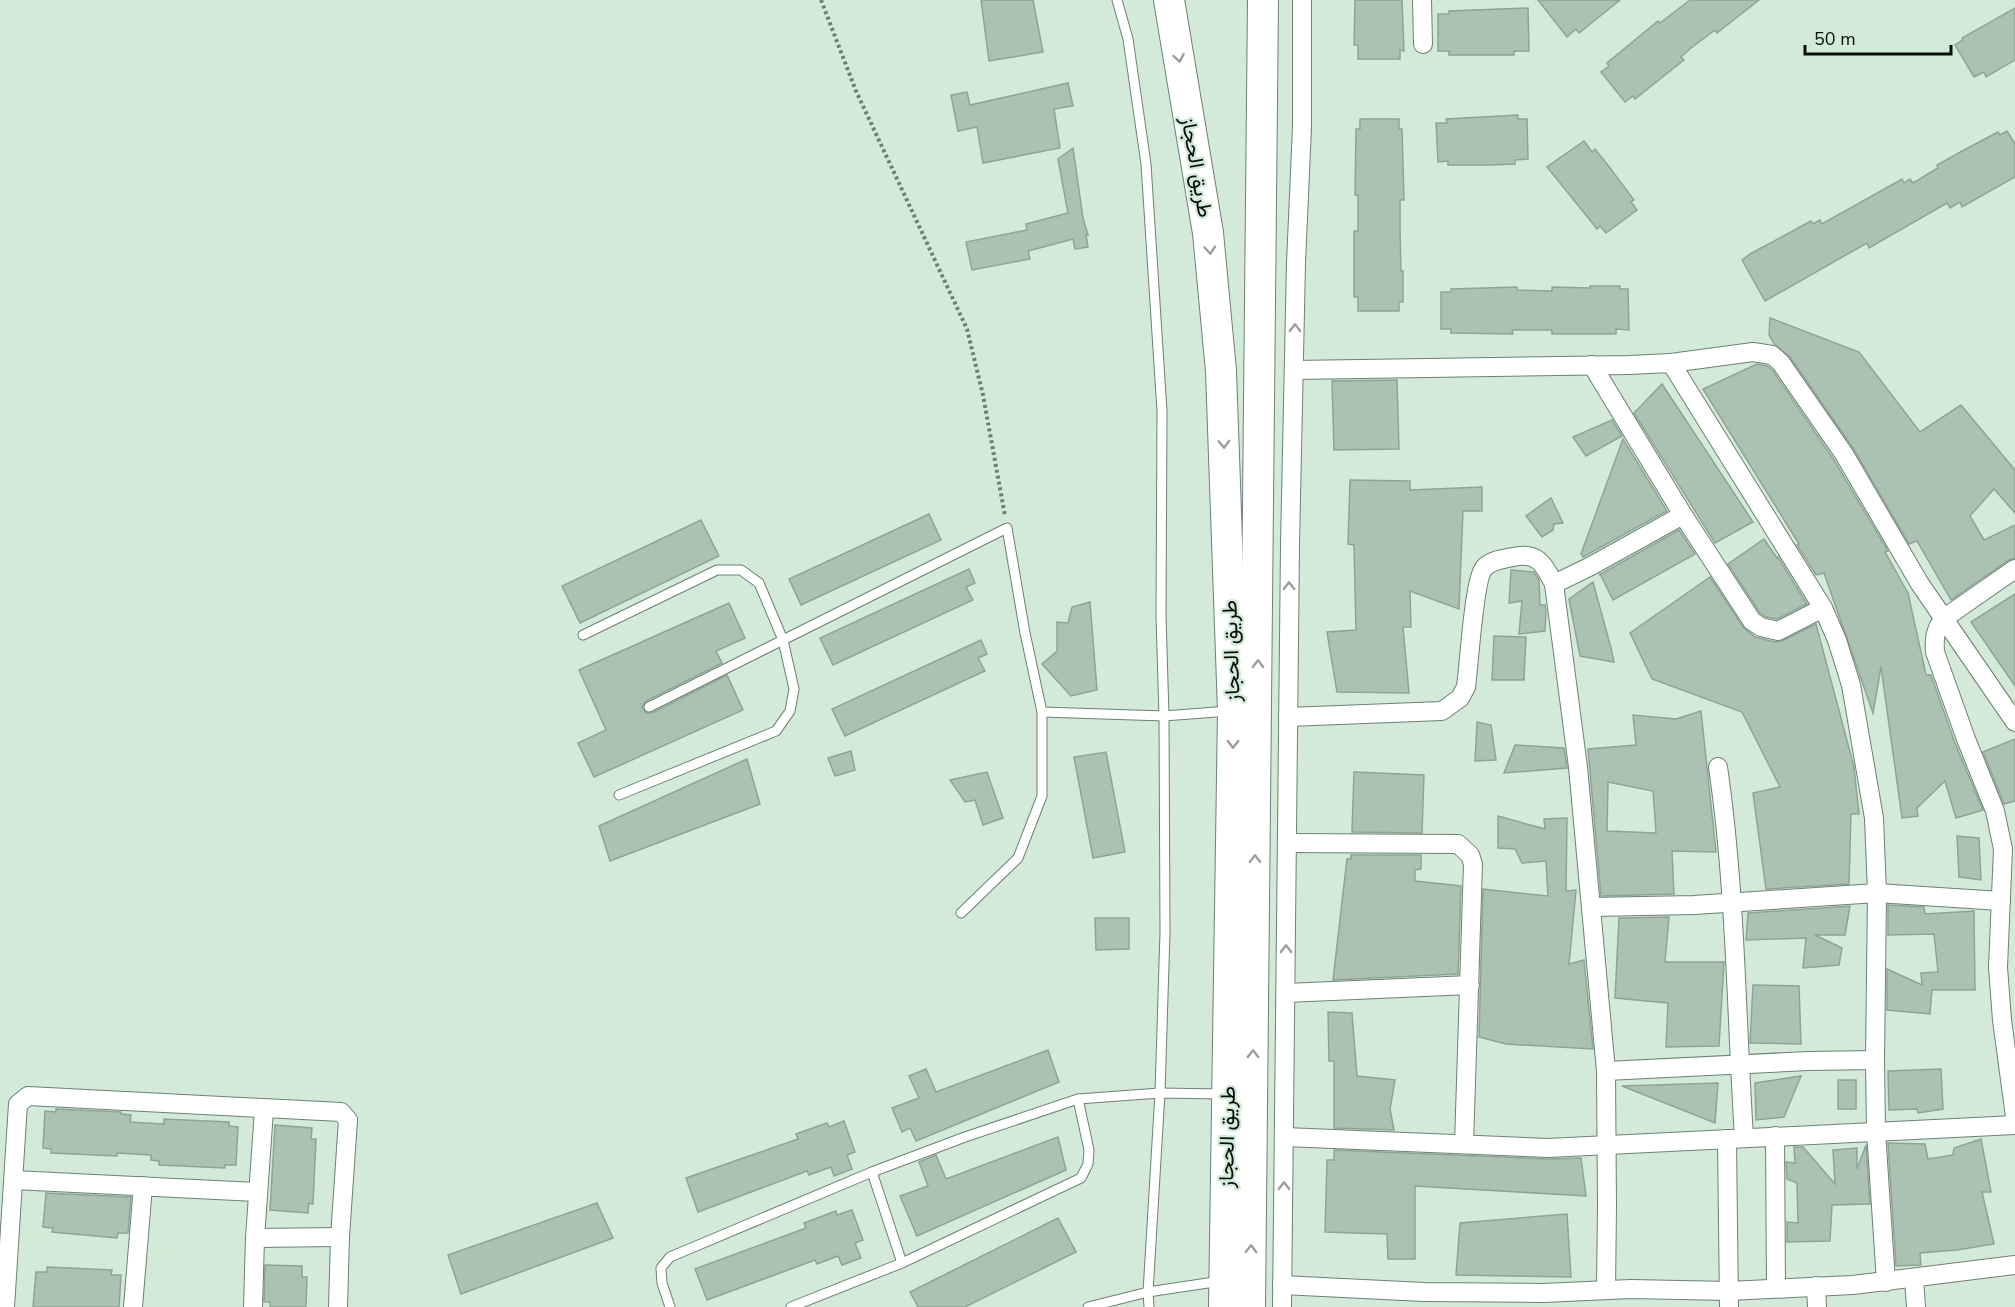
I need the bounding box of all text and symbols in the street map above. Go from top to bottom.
scale bar [1805,18,1950,56]
text: 50 m [1814,27,1856,51]
one-way arrow [1172,52,1185,62]
street label: طريق الحجاز [1174,113,1220,220]
one-way arrow [1203,246,1216,255]
one-way arrow [1289,323,1301,332]
one-way arrow [1217,440,1230,449]
one-way arrow [1283,581,1295,590]
street label: طريق الحجاز [1215,599,1247,704]
one-way arrow [1251,659,1264,668]
one-way arrow [1226,740,1239,749]
one-way arrow [1249,854,1262,863]
one-way arrow [1280,944,1292,953]
one-way arrow [1247,1049,1259,1058]
street label: طريق الحجاز [1212,1086,1242,1189]
one-way arrow [1278,1181,1290,1190]
one-way arrow [1245,1244,1257,1253]

